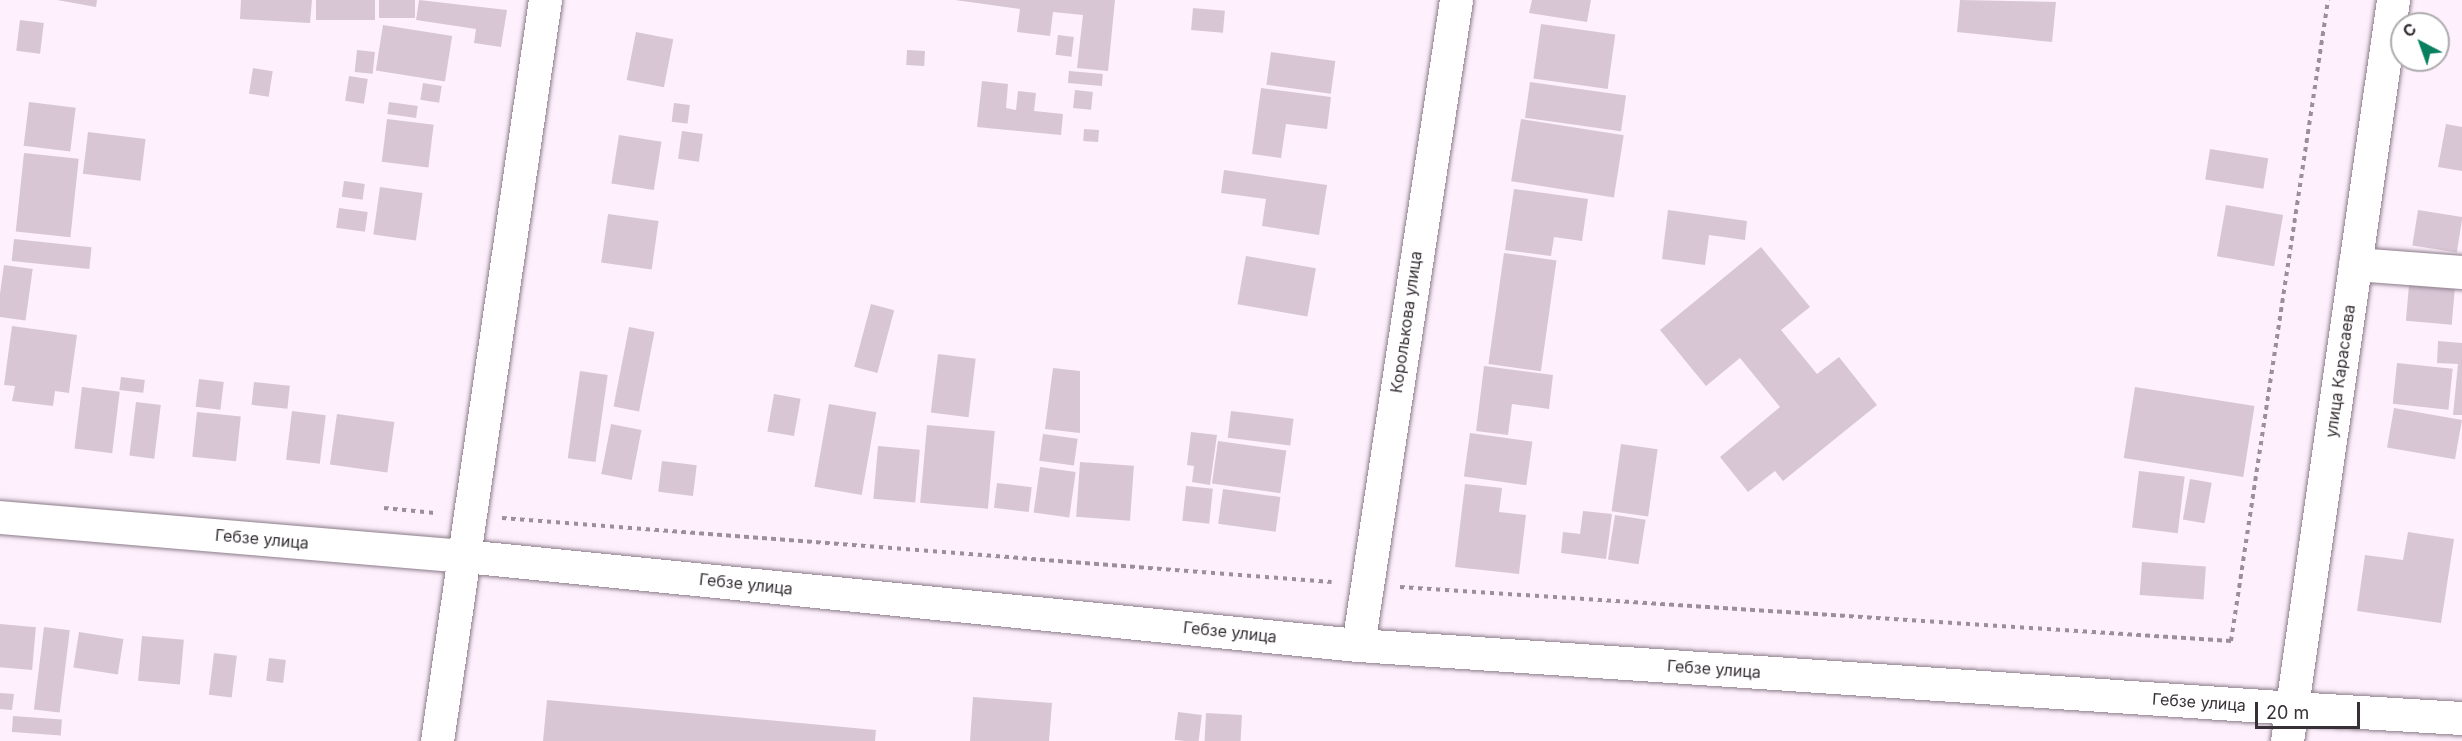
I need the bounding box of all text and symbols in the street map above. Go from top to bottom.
north arrow [2390,12,2450,72]
text: С [2398,18,2421,41]
street label: Королькова улица [1387,250,1425,394]
street label: улица Карасаева [2321,303,2359,439]
street label: Гебзе улица [214,525,310,553]
street label: Гебзе улица [698,570,794,598]
street label: Гебзе улица [1182,618,1278,646]
street label: Гебзе улица [1666,656,1762,682]
street label: Гебзе улица [2151,689,2247,715]
scale bar [2258,690,2363,728]
text: 20 m [2266,702,2309,723]

